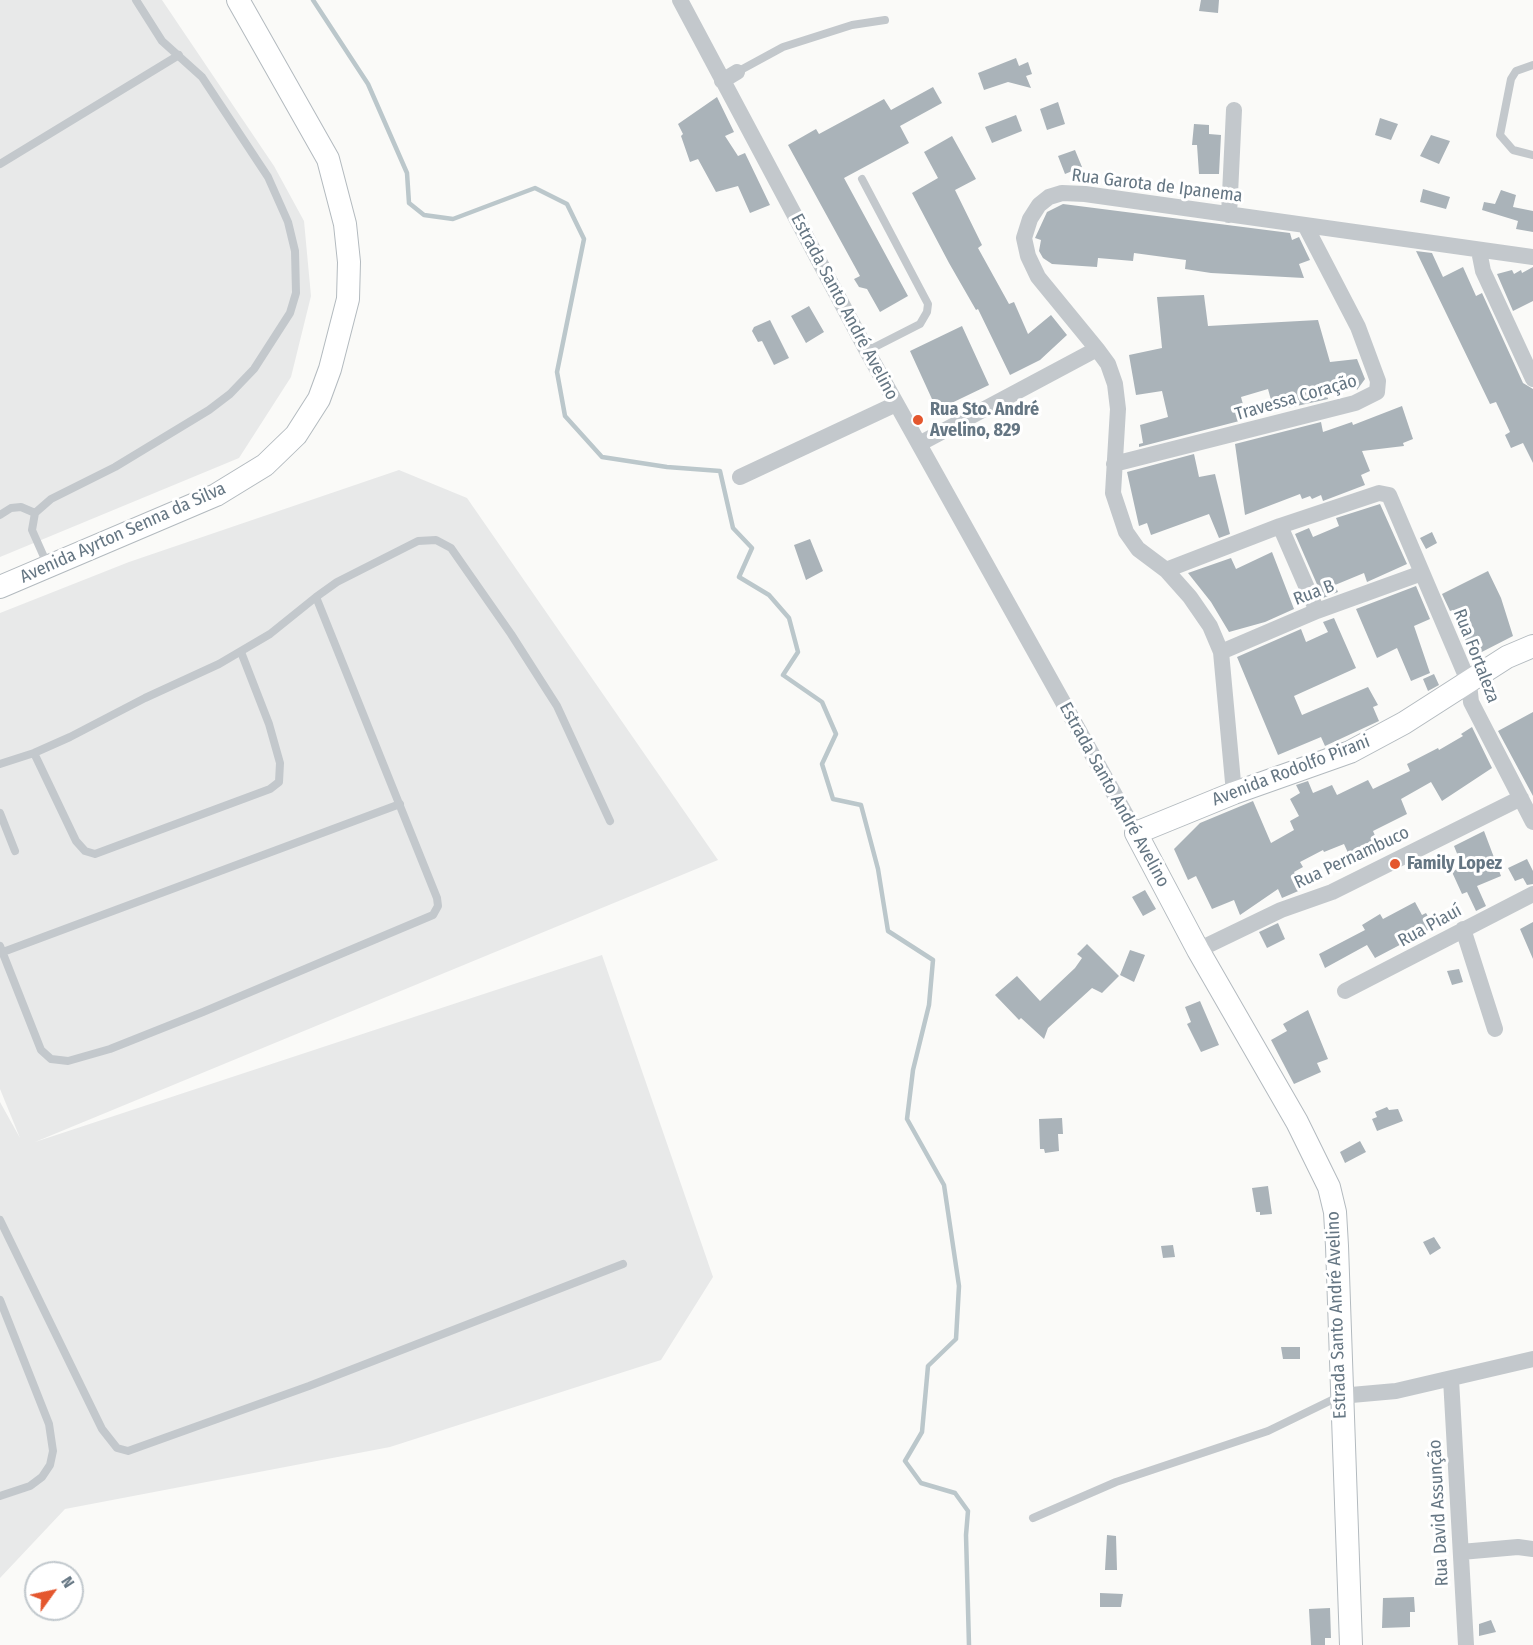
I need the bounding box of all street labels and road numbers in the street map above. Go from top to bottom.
street label: Rua Garota de Ipanema [1070,165,1244,207]
street label: Estrada Santo André Avelino [786,210,902,404]
street label: Travessa Coração [1233,370,1359,426]
street label: Avenida Ayrton Senna da Silva [17,478,229,588]
street label: Rua B [1290,575,1338,611]
street label: Rua Fortaleza [1448,606,1504,706]
street label: Estrada Santo André Avelino [1054,699,1174,891]
street label: Avenida Rodolfo Pirani [1209,731,1373,811]
street label: Rua Pernambuco [1291,822,1413,894]
street label: Rua Piauí [1395,900,1465,952]
street label: Estrada Santo André Avelino [1323,1211,1351,1419]
street label: Rua David Assunção [1424,1439,1454,1587]

